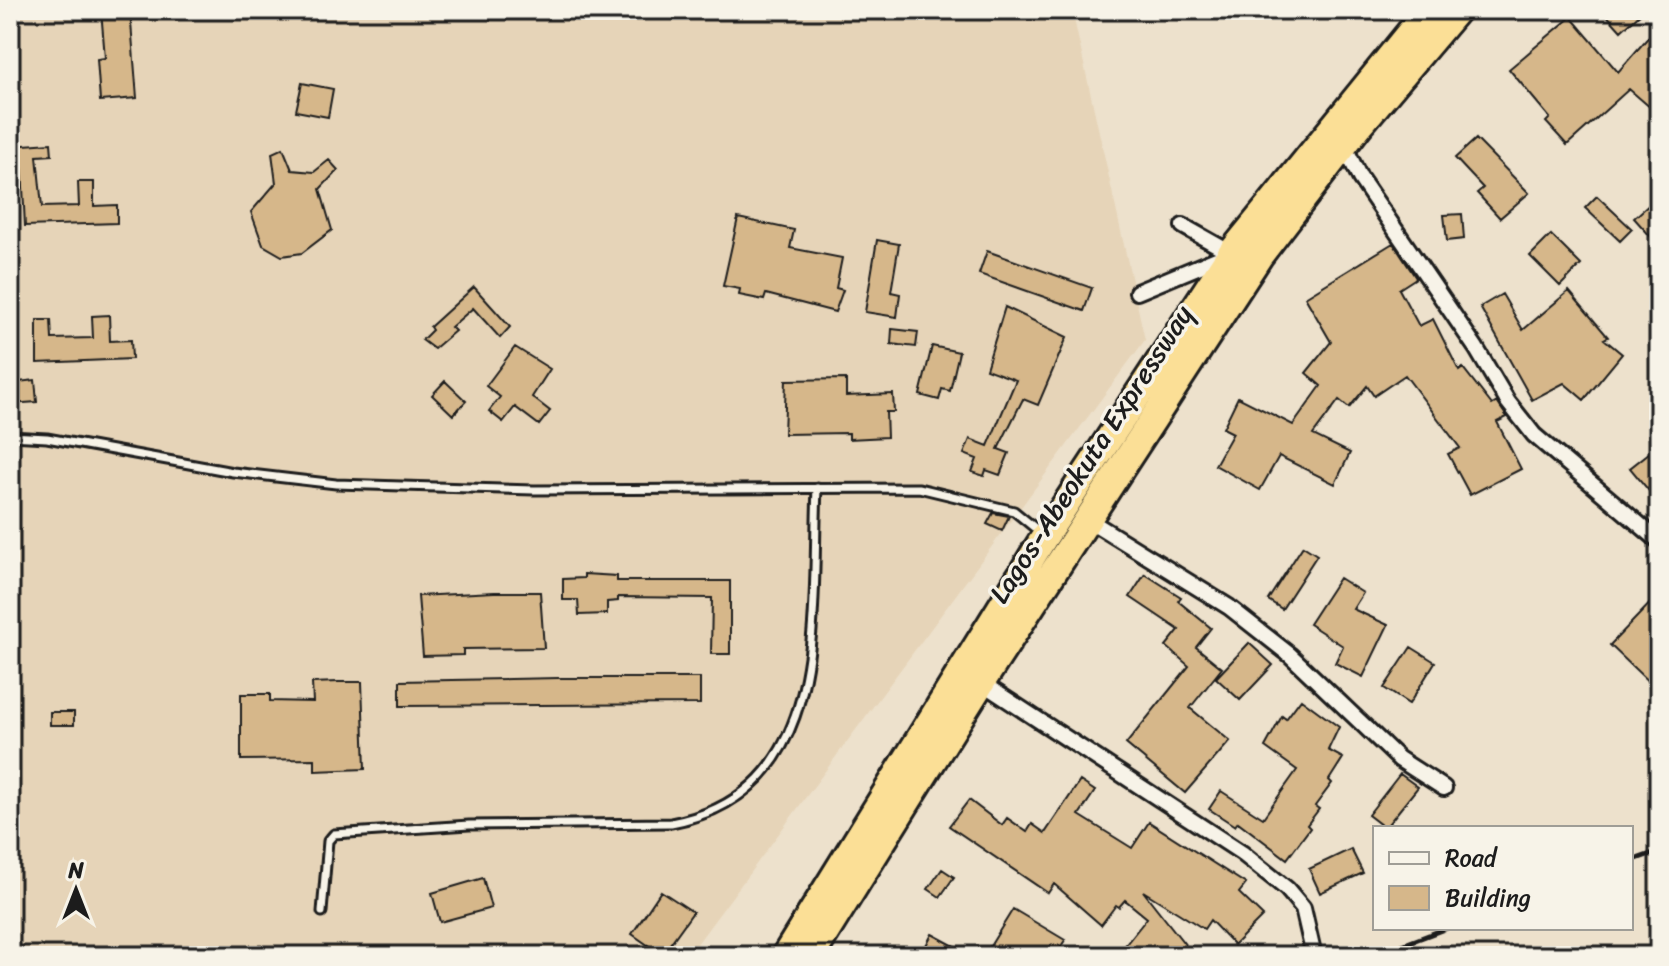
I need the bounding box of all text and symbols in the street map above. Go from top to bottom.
street label: Lagos-Abeokuta Expressway [976,294,1207,613]
legend [1373,826,1633,930]
text: Road [1445,837,1499,879]
north arrow [36,850,116,930]
text: N [67,851,84,890]
text: Building [1445,877,1531,919]

